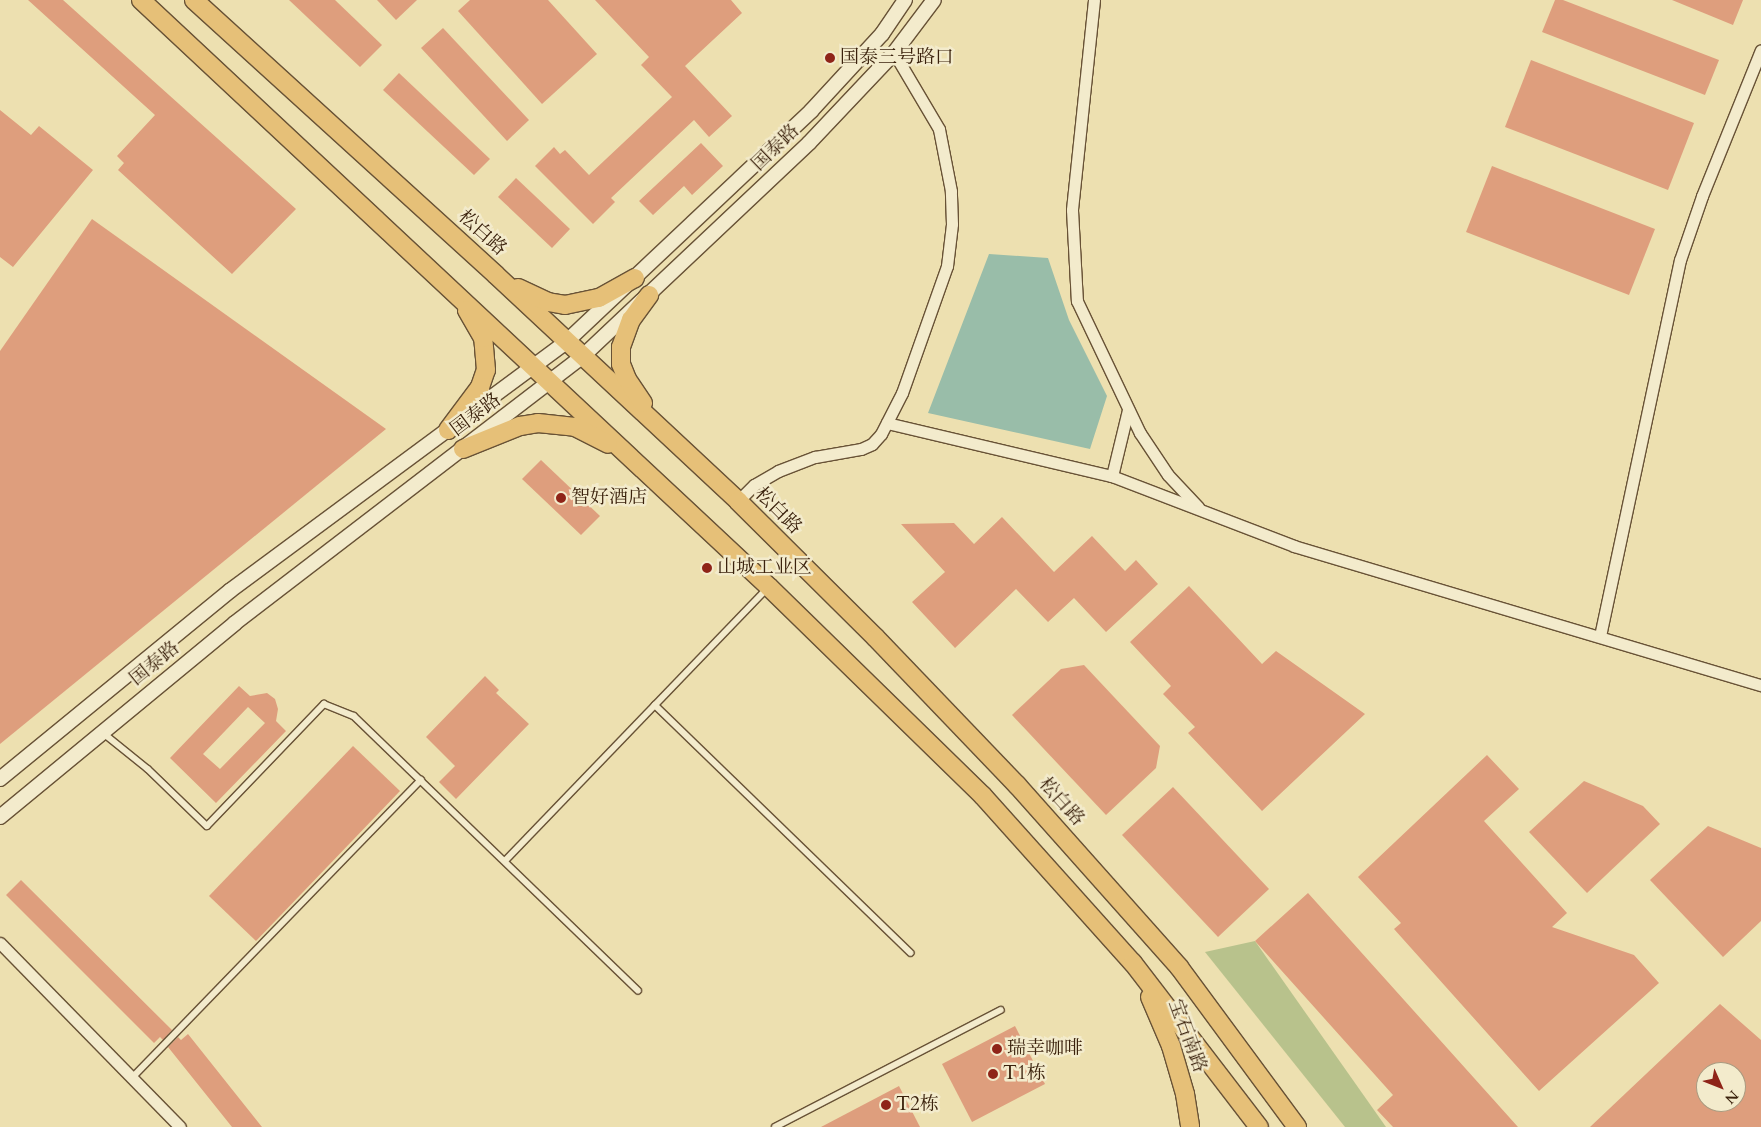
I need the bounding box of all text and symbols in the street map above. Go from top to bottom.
place label: 国泰三号路口 [840,47,954,69]
marker: 国泰三号路口 [824,52,836,64]
street label: 国泰路 [748,120,804,176]
street label: 松白路 [453,205,511,261]
street label: 国泰路 [446,389,506,441]
street label: 松白路 [750,483,806,539]
place label: 智好酒店 [571,487,647,509]
marker: 智好酒店 [555,492,567,504]
place label: 山城工业区 [717,557,812,579]
marker: 山城工业区 [701,562,713,574]
street label: 国泰路 [126,637,184,691]
street label: 松白路 [1033,773,1089,831]
street label: 宝石南路 [1163,996,1211,1076]
place label: 瑞幸咖啡 [1007,1038,1083,1060]
marker: 瑞幸咖啡 [991,1043,1003,1055]
north arrow [1696,1062,1746,1112]
place label: T1栋 [1003,1063,1046,1085]
marker: T1栋 [987,1068,999,1080]
text: N [1720,1086,1742,1108]
place label: T2栋 [896,1094,939,1116]
marker: T2栋 [880,1099,892,1111]

